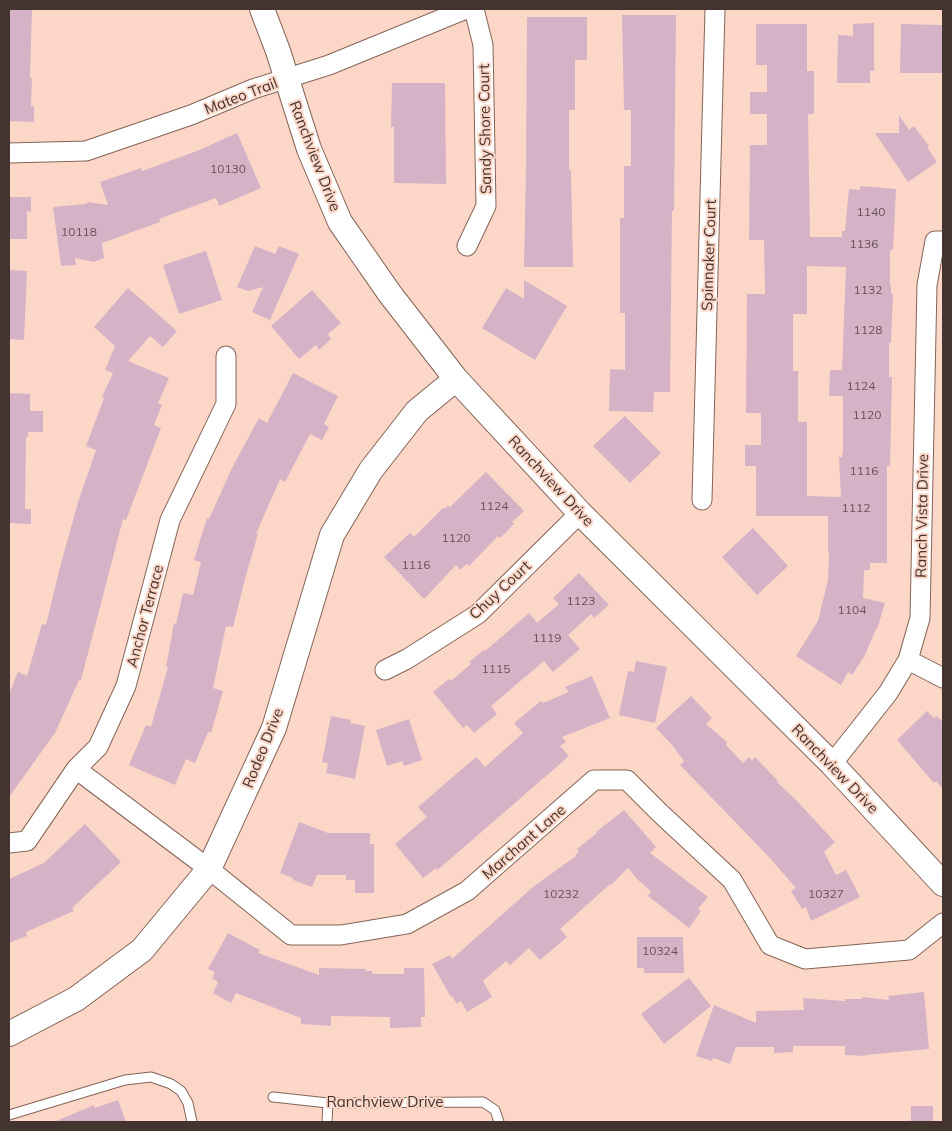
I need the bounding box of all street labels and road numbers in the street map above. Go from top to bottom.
street label: Sandy Shore Court [474,64,495,194]
street label: Mateo Trail [201,73,280,118]
street label: Ranchview Drive [286,98,345,214]
street label: Spinnaker Court [697,199,720,311]
street label: Ranchview Drive [504,431,598,530]
street label: Ranch Vista Drive [911,454,932,578]
street label: Chuy Court [465,556,535,623]
street label: Anchor Terrace [122,563,167,669]
street label: Rodeo Drive [238,705,287,791]
street label: Ranchview Drive [788,720,883,817]
street label: Marchant Lane [478,800,569,883]
street label: Ranchview Drive [326,1092,444,1111]

